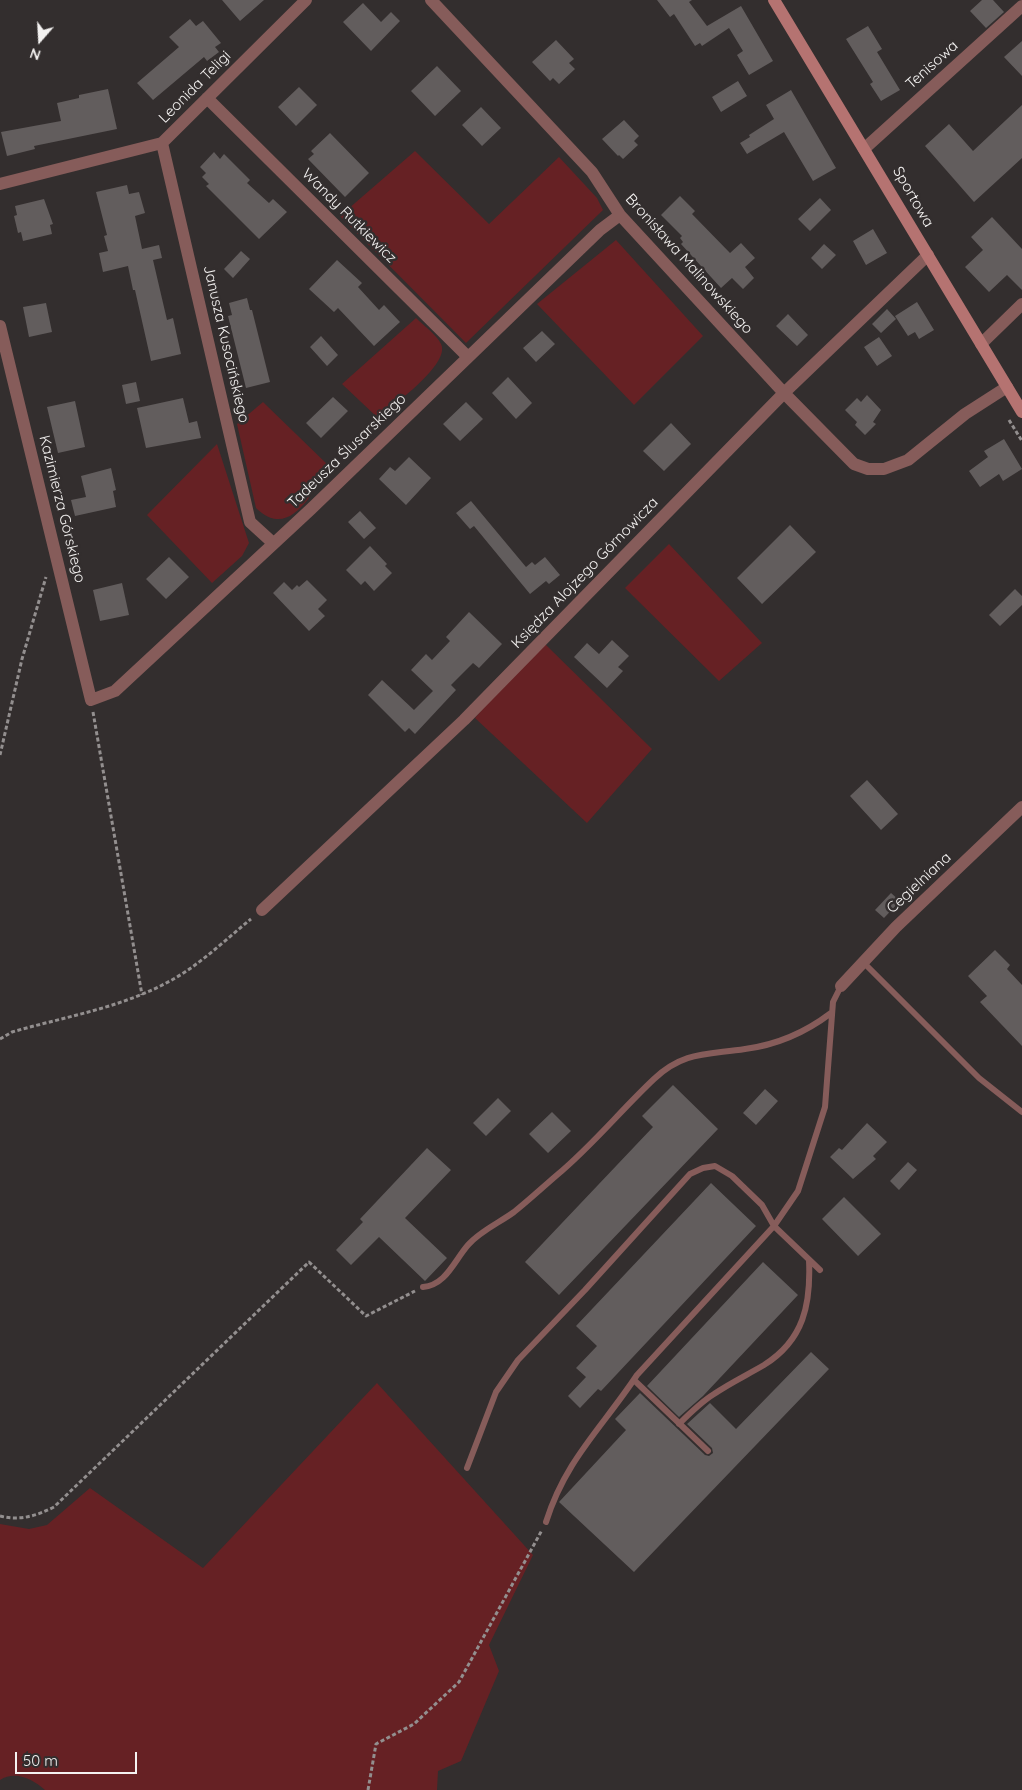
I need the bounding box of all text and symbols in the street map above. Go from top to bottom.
north arrow [15,15,65,65]
street label: Tenisowa [902,37,962,93]
text: N [27,44,43,64]
street label: Leonida Teligi [155,47,235,127]
street label: Sportowa [888,164,938,230]
street label: Wandy Rutkiewicz [298,165,400,267]
street label: Bronisława Malinowskiego [621,190,757,338]
street label: Janusza Kusocińskiego [199,263,253,425]
street label: Tadeusza Ślusarskiego [284,390,410,512]
street label: Kazimierza Górskiego [35,433,89,585]
street label: Księdza Alojzego Górnowicza [508,494,662,652]
street label: Cegielniana [883,849,955,917]
scale bar [18,1742,140,1774]
text: 50 m [23,1751,58,1770]

